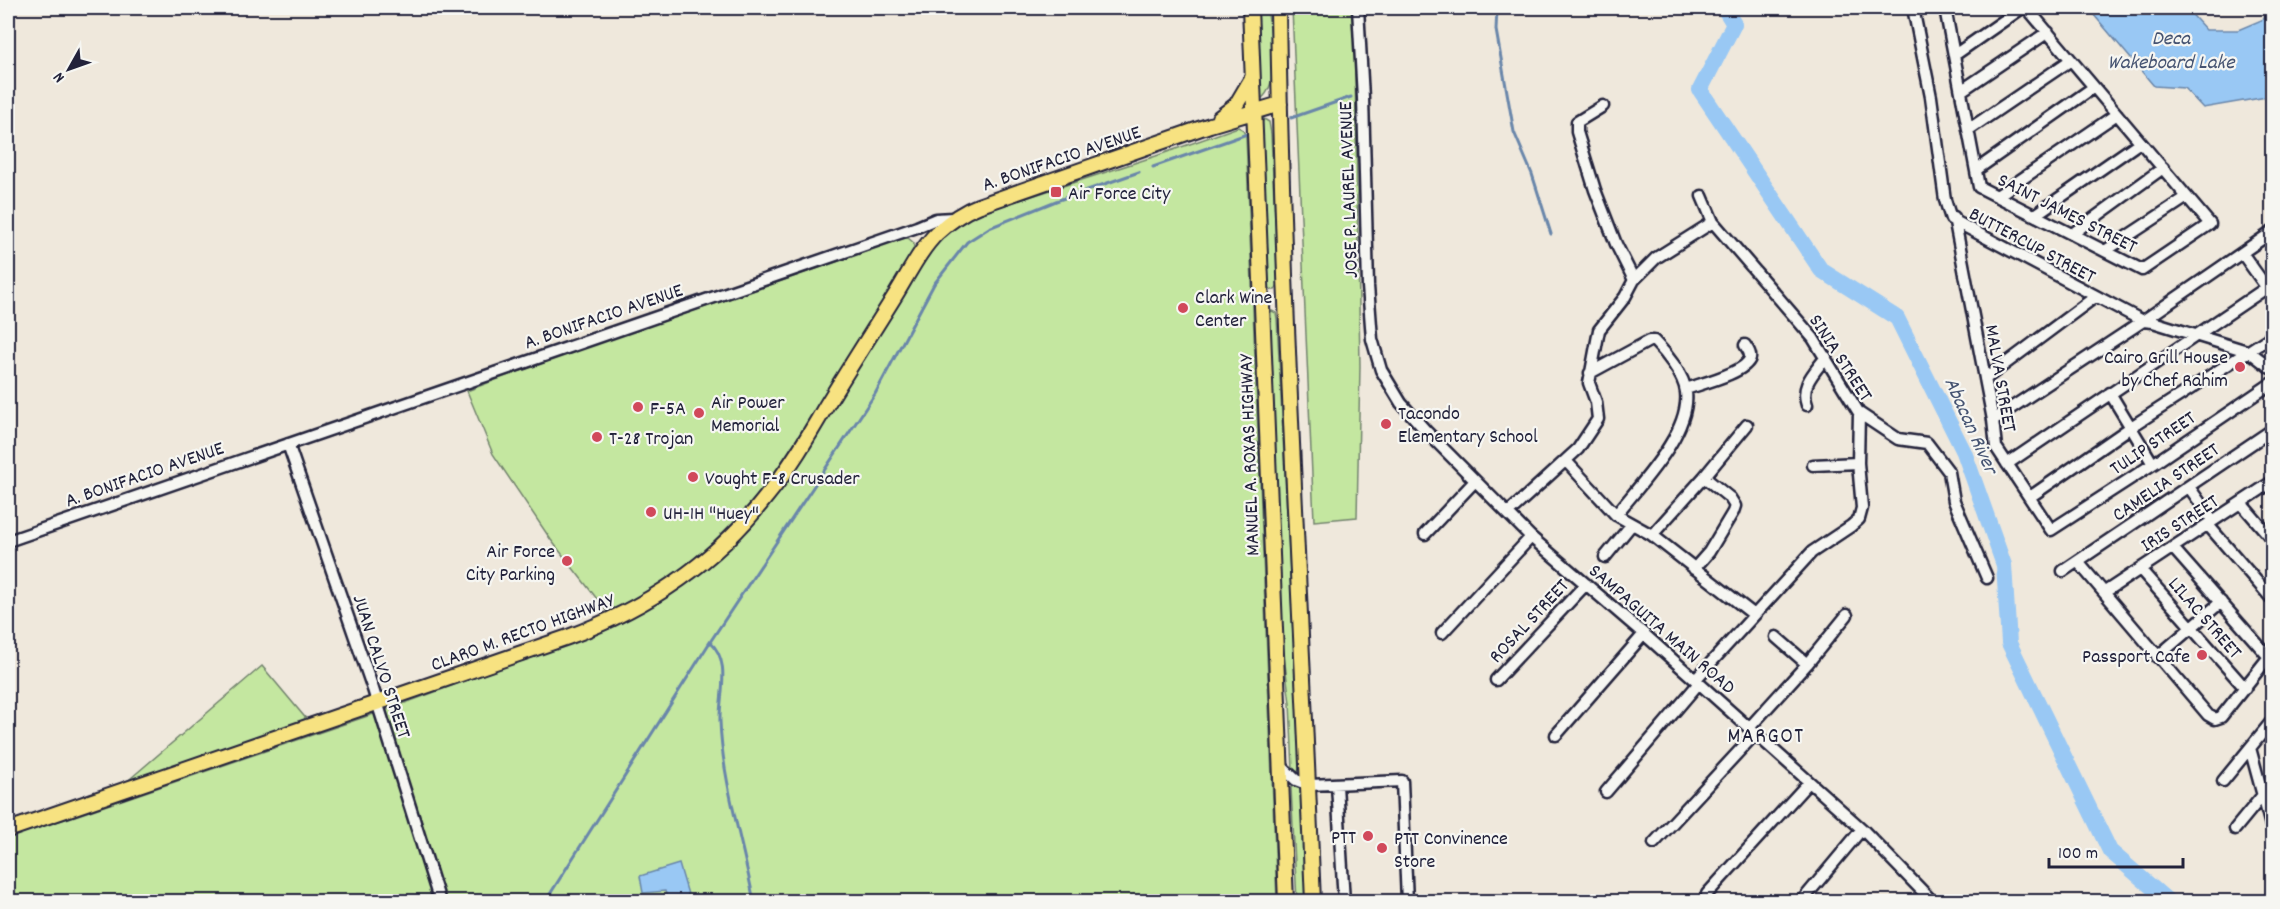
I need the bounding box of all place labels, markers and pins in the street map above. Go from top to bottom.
place label: Air Force City [1068,181,1171,209]
marker: Air Force City [1049,185,1063,199]
place label: Clark Wine Center [1195,285,1273,336]
marker: Clark Wine Center [1176,301,1190,315]
place label: Cairo Grill House by Chef Rahim [2104,345,2228,396]
marker: Cairo Grill House by Chef Rahim [2233,360,2247,374]
place label: Air Power Memorial [711,390,785,441]
place label: F-5A [650,396,686,424]
marker: F-5A [631,400,645,414]
place label: Tacondo Elementary School [1398,401,1538,452]
marker: Air Power Memorial [692,406,706,420]
marker: Tacondo Elementary School [1379,417,1393,431]
place label: T-28 Trojan [609,426,693,454]
marker: T-28 Trojan [590,430,604,444]
place label: Vought F-8 Crusader [705,466,860,494]
marker: Vought F-8 Crusader [686,470,700,484]
place label: UH-1H "Huey" [663,501,759,529]
marker: UH-1H "Huey" [644,505,658,519]
place label: Air Force City Parking [466,539,555,590]
marker: Air Force City Parking [560,554,574,568]
place label: Passport Cafe [2082,644,2190,672]
marker: Passport Cafe [2195,648,2209,662]
place label: PTT [1331,825,1356,853]
place label: PTT Convinence Store [1394,826,1508,877]
marker: PTT [1361,829,1375,843]
marker: PTT Convinence Store [1375,841,1389,855]

